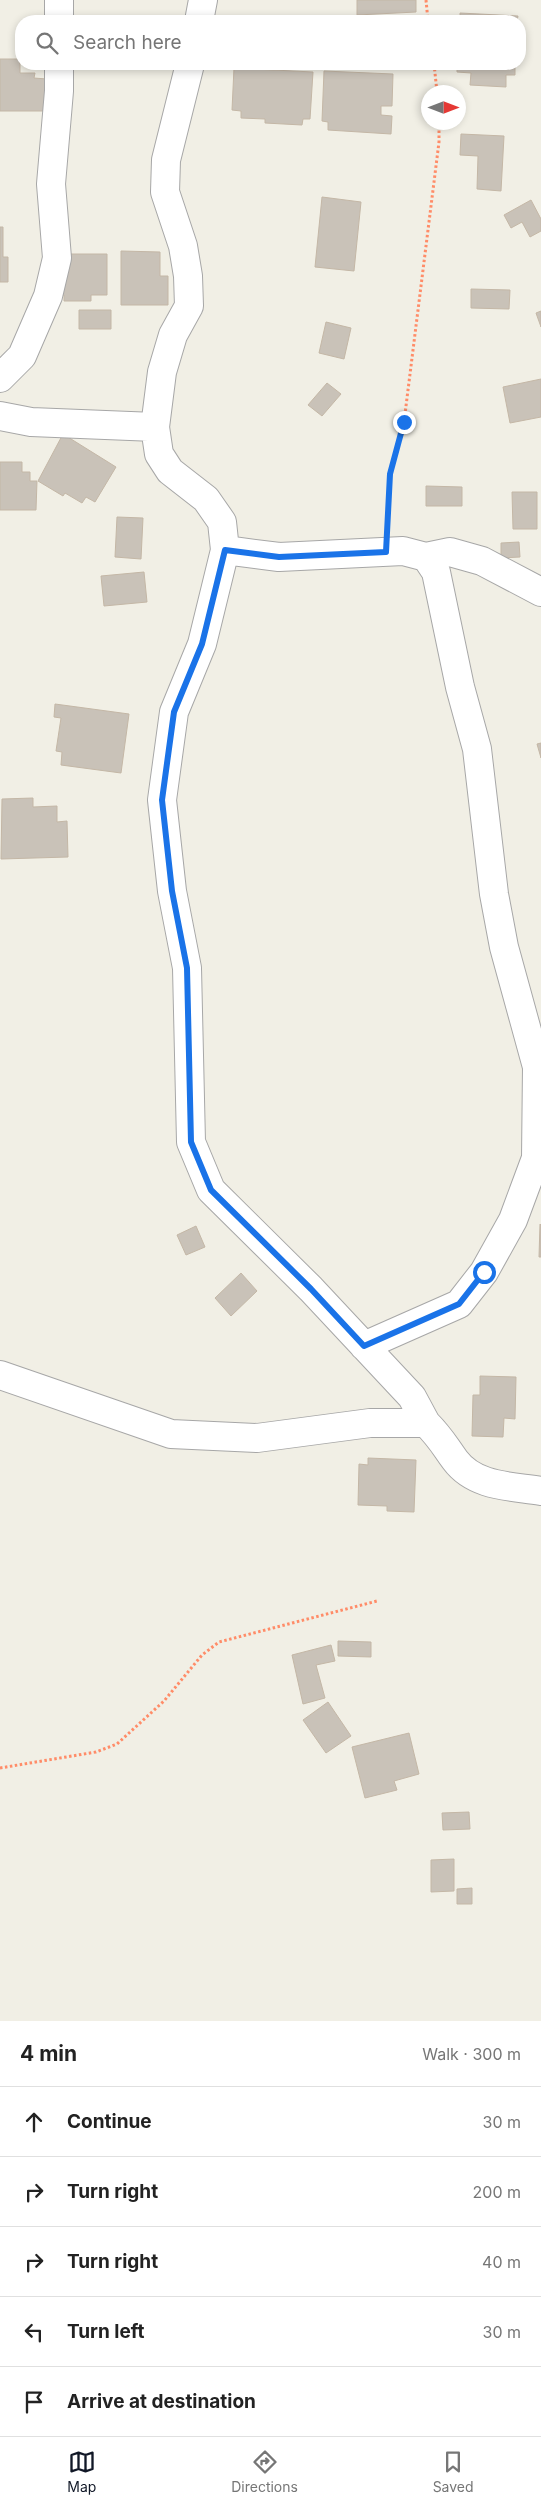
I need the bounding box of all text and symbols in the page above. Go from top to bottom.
search box [15,15,526,70]
icon: search [33,29,61,57]
text: Search here [73,31,182,54]
north arrow [421,85,466,130]
route end [393,411,416,434]
route start [473,1261,496,1284]
text: 4 min [20,2041,77,2066]
text: Walk · 300 m [422,2044,521,2064]
icon: ahead [20,2108,48,2136]
text: Continue [67,2110,152,2133]
text: 30 m [483,2112,521,2132]
icon: right [20,2178,48,2206]
text: Turn right [67,2180,158,2203]
text: 200 m [473,2182,521,2202]
icon: right [20,2248,48,2276]
text: Turn right [67,2250,158,2273]
text: 40 m [482,2252,521,2272]
icon: left [20,2318,48,2346]
text: Turn left [67,2320,145,2343]
text: 30 m [483,2322,521,2342]
icon: arrive [20,2388,48,2416]
text: Arrive at destination [67,2390,256,2413]
tab: Map [67,2448,96,2495]
tab: Directions [231,2448,298,2495]
tab: Saved [433,2448,474,2495]

